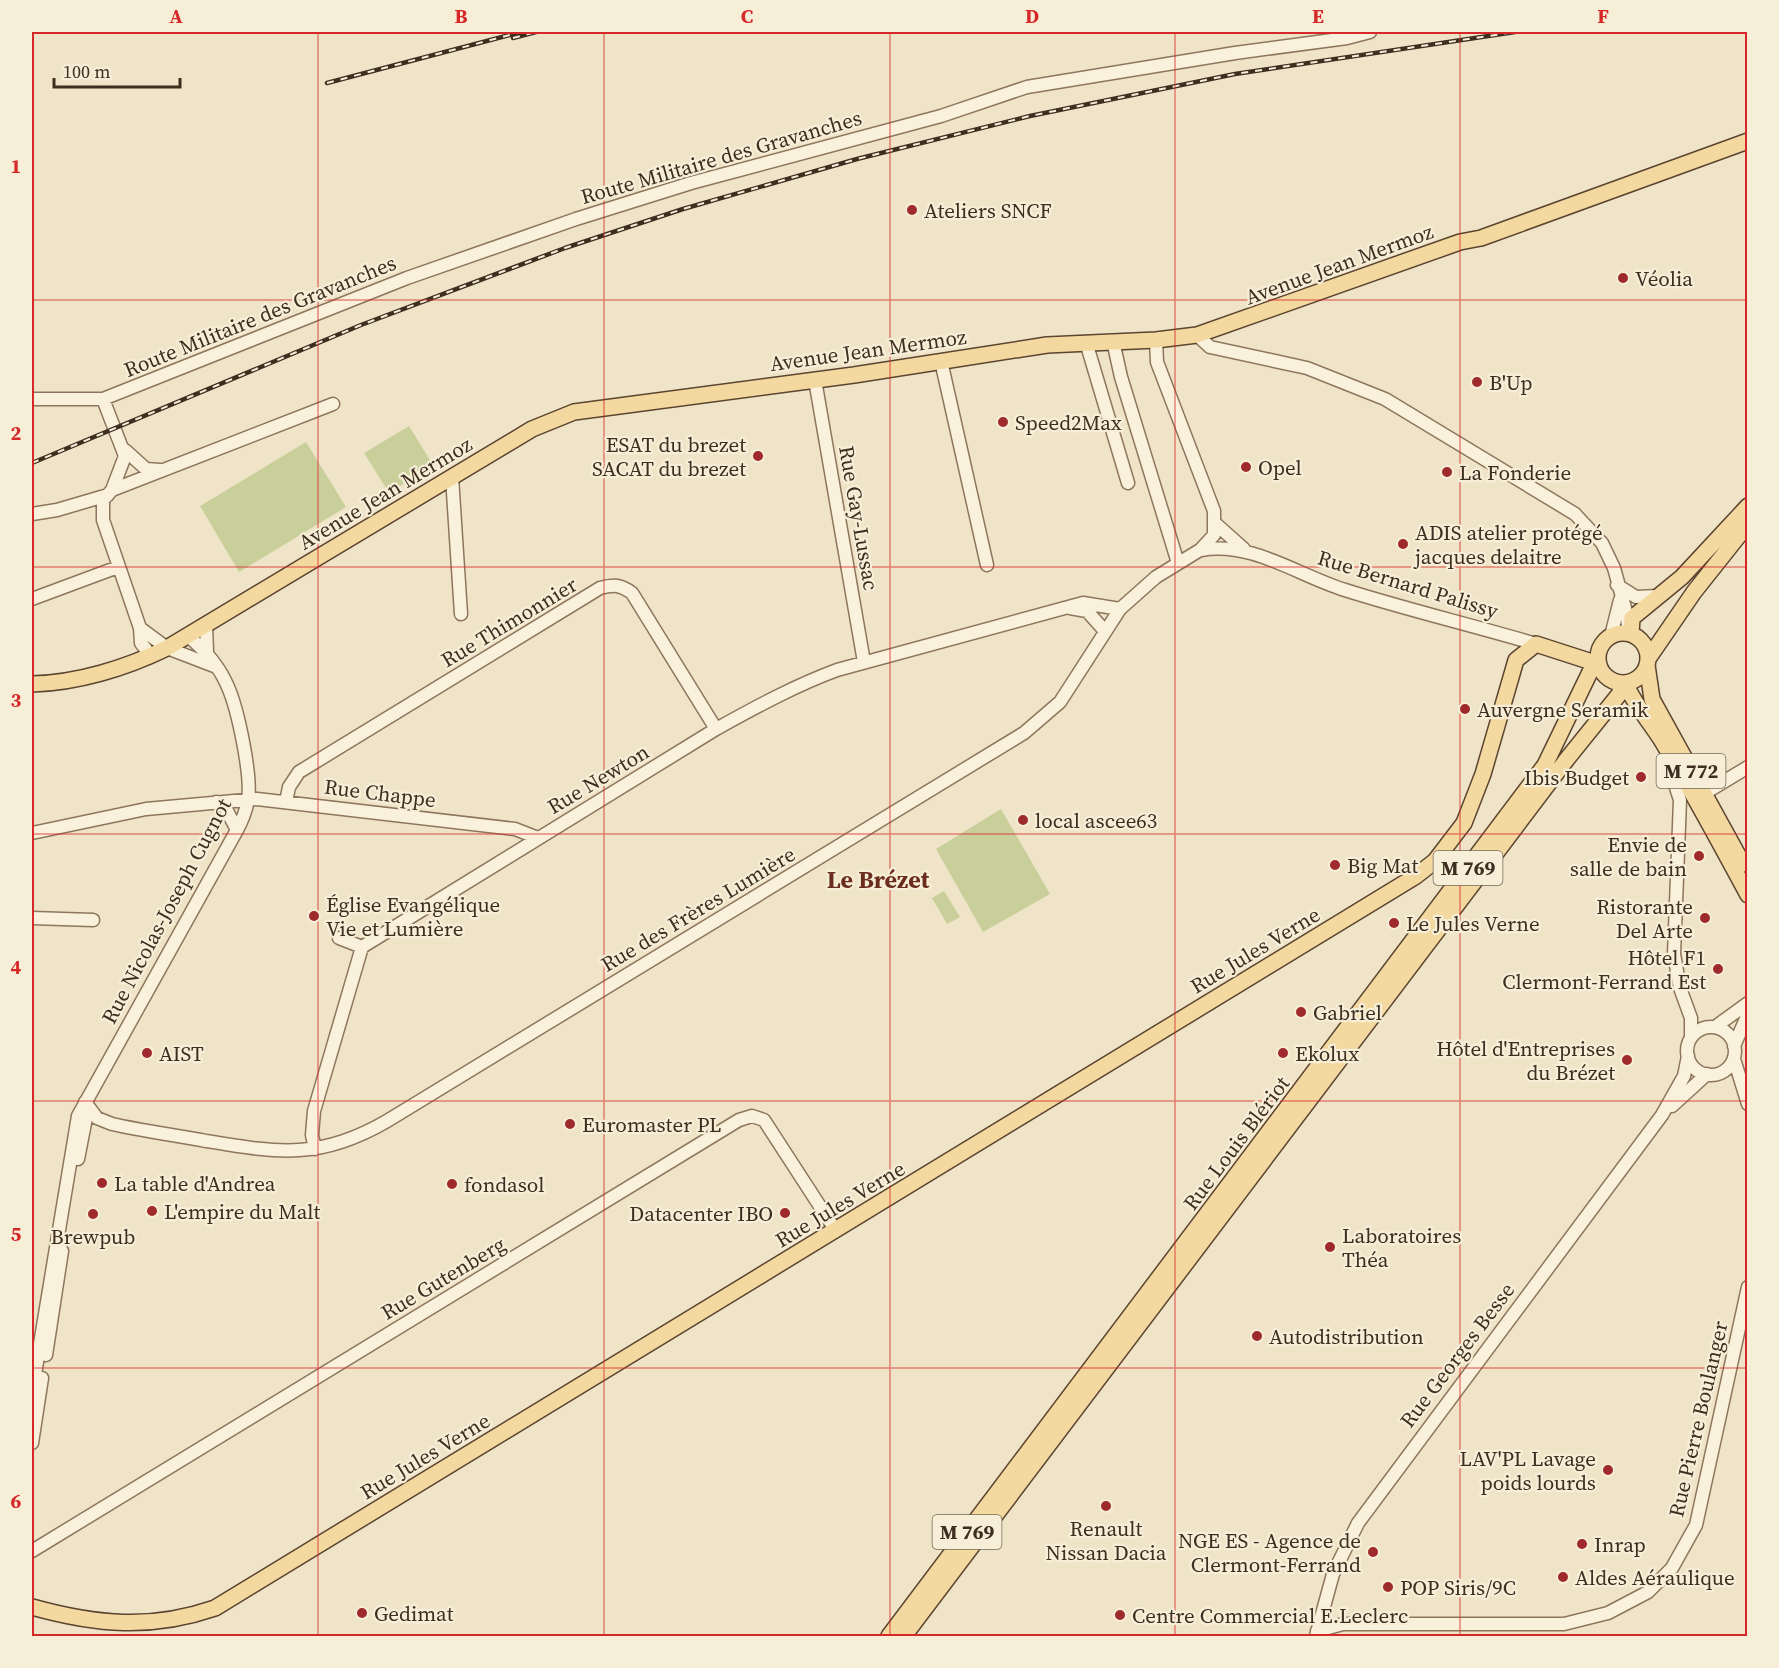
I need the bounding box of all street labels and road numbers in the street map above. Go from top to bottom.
street label: Route Militaire des Gravanches [577,103,865,211]
street label: Avenue Jean Mermoz [1241,216,1437,312]
street label: Route Militaire des Gravanches [120,248,400,384]
street label: Avenue Jean Mermoz [768,322,969,378]
street label: Avenue Jean Mermoz [293,429,478,556]
street label: Rue Gay-Lussac [832,443,886,593]
street label: Rue Bernard Palissy [1314,543,1502,625]
street label: Rue Thimonnier [436,570,583,674]
street label: Rue Newton [542,737,655,821]
road number: M 772 [1656,754,1726,788]
street label: Rue Chappe [323,772,437,814]
street label: Rue Nicolas-Joseph Cugnot [94,793,238,1029]
street label: Rue des Frères Lumière [596,839,800,979]
road number: M 769 [1434,851,1502,885]
street label: Rue Jules Verne [1185,900,1325,1000]
street label: Rue Louis Blériot [1176,1070,1296,1216]
street label: Rue Jules Verne [770,1154,910,1254]
street label: Rue Gutenberg [375,1229,511,1327]
street label: Rue Georges Besse [1393,1277,1521,1433]
street label: Rue Pierre Boulanger [1661,1318,1735,1520]
street label: Rue Jules Verne [355,1406,495,1506]
road number: M 769 [932,1515,1002,1549]

